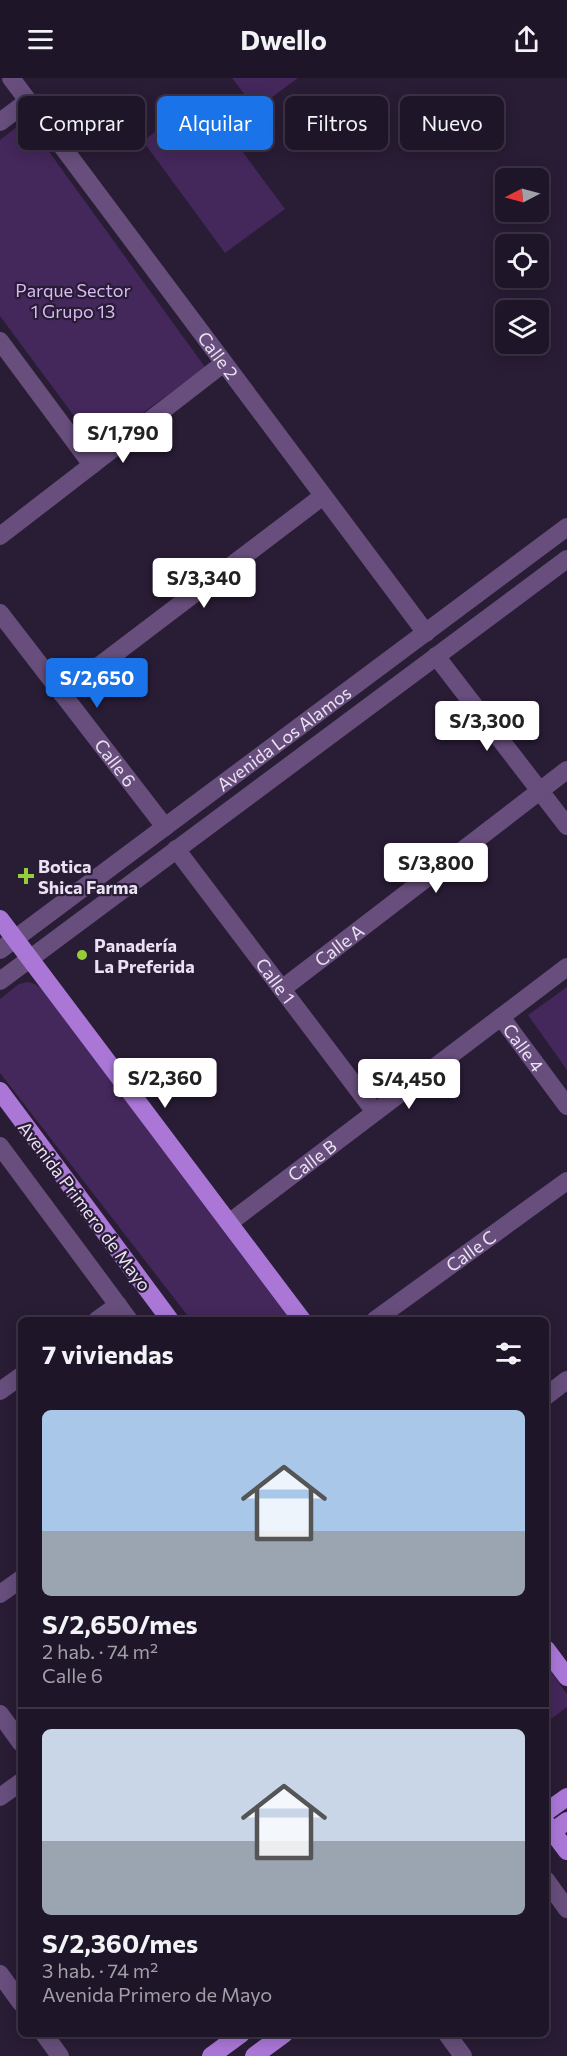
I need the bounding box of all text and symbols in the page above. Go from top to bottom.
icon: menu [24,23,57,56]
text: Dwello [240,23,327,56]
icon: share [510,23,543,56]
chip: Comprar [18,96,145,150]
chip: Alquilar [157,96,273,150]
chip: Filtros [285,96,388,150]
chip: Nuevo [400,96,504,150]
north arrow [495,168,549,222]
map controls [495,168,549,354]
button: locate [495,234,549,288]
park label: Parque Sector 1 Grupo 13 [15,279,131,322]
button: layers [495,300,549,354]
street label: Calle 2 [193,327,243,383]
pin: S/1,790 [68,413,178,464]
text: S/1,790 [87,420,159,444]
pin: S/3,340 [149,558,259,609]
text: S/3,340 [167,565,241,589]
pin: S/2,650 [42,658,152,709]
text: S/2,650 [60,665,134,689]
street label: Avenida Los Alamos [212,681,355,796]
pin: S/3,300 [432,701,542,752]
text: S/3,300 [449,708,525,732]
street label: Calle 6 [90,734,141,791]
pin: S/3,800 [381,843,491,894]
text: S/3,800 [398,850,474,874]
place label: Botica Shica Farma [38,855,138,898]
marker: Botica Shica Farma [19,869,33,883]
street label: Calle A [310,919,368,971]
place label: Panadería La Preferida [94,934,195,977]
marker: Panadería La Preferida [75,948,89,962]
street label: Calle 1 [251,953,300,1008]
street label: Calle 4 [499,1019,549,1076]
pin: S/2,360 [110,1058,220,1109]
pin: S/4,450 [354,1059,464,1110]
text: S/2,360 [128,1065,202,1089]
text: S/4,450 [372,1066,446,1090]
street label: Avenida Primero de Mayo [14,1117,156,1295]
street label: Calle B [283,1135,341,1186]
street label: Calle C [441,1225,500,1276]
icon: filters [492,1337,525,1370]
text: 7 viviendas [42,1338,174,1369]
icon: home [230,1449,338,1557]
text: S/2,650/mes [42,1608,198,1639]
text: 2 hab. · 74 m² [42,1639,158,1663]
text: Calle 6 [42,1663,103,1687]
icon: home [230,1768,338,1876]
text: S/2,360/mes [42,1927,198,1958]
text: 3 hab. · 74 m² [42,1958,158,1982]
text: Avenida Primero de Mayo [42,1982,272,2006]

